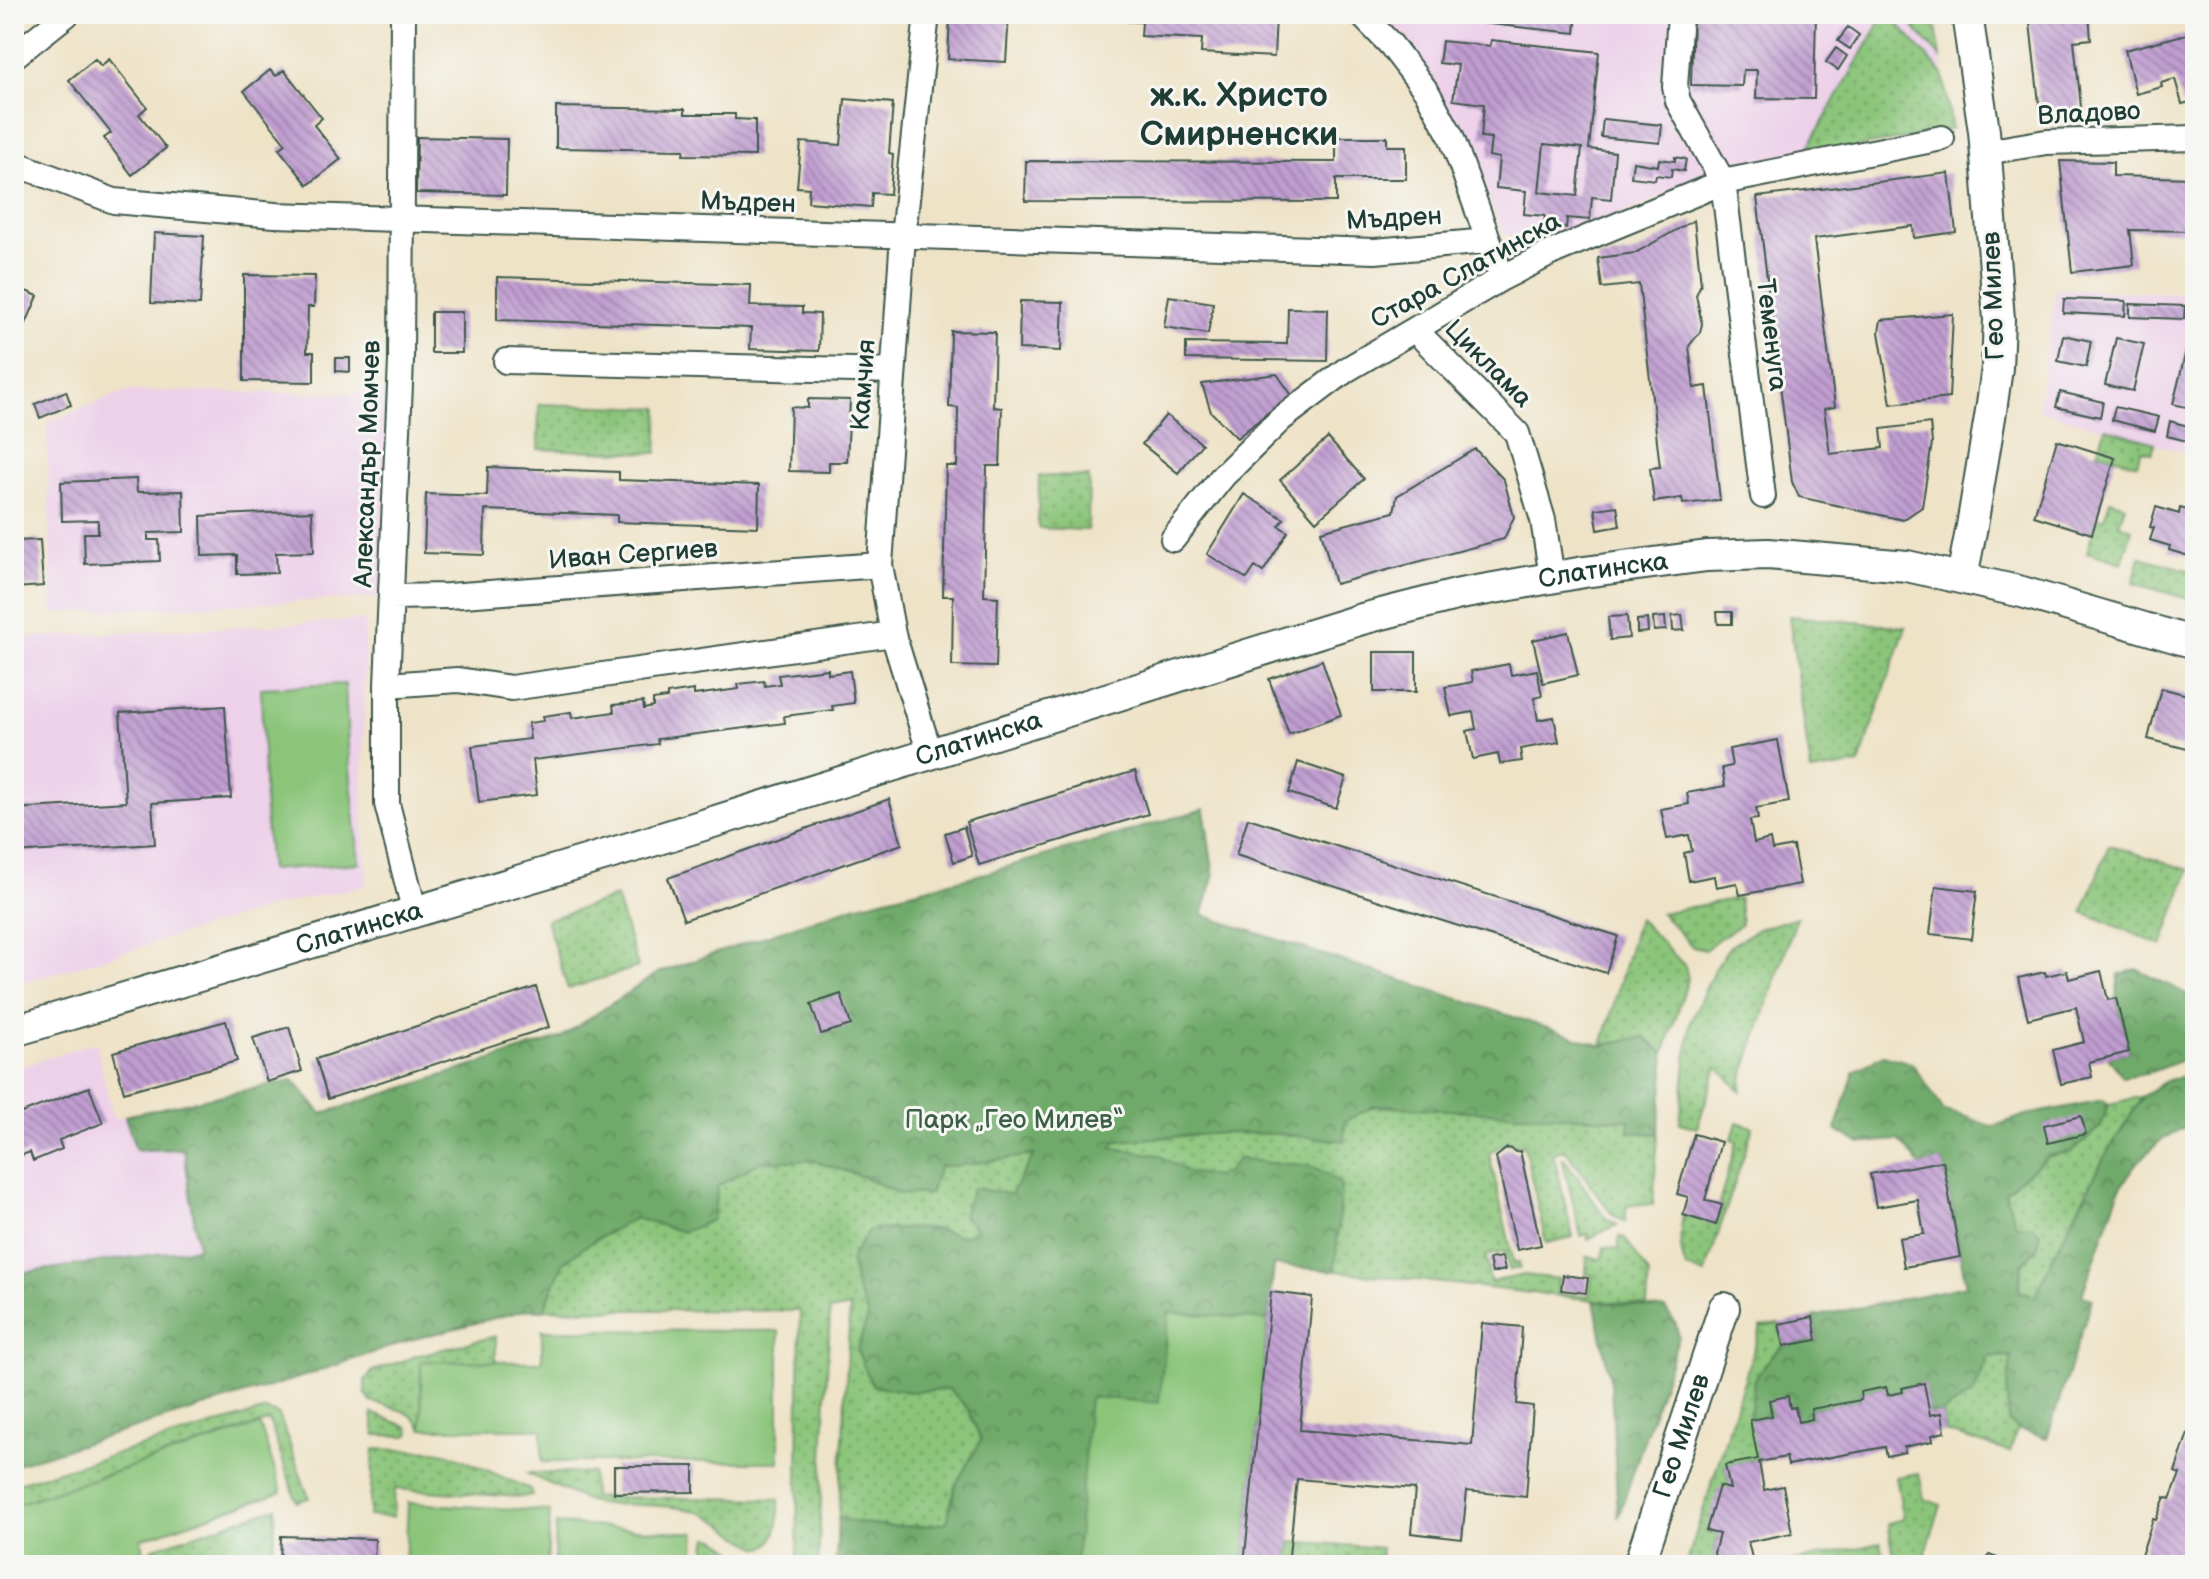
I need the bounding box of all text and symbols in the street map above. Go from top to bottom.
district label: ж.к. Христо Смирненски [1140,75,1338,155]
street label: Владово [2037,96,2141,132]
street label: Мъдрен [699,186,797,220]
street label: Мъдрен [1345,201,1443,237]
street label: Стара Слатинска [1366,206,1566,336]
street label: Гео Милев [1976,231,2012,361]
street label: Теменуга [1749,277,1793,393]
street label: Циклама [1438,314,1538,414]
street label: Камчия [845,338,883,432]
street label: Александър Момчев [348,339,388,589]
street label: Иван Сергиев [547,534,719,576]
street label: Слатинска [1536,546,1670,595]
street label: Слатинска [912,705,1046,773]
street label: Слатинска [292,895,426,962]
park label: Парк „Гео Милев“ [904,1105,1124,1136]
street label: Гео Милев [1647,1370,1717,1502]

